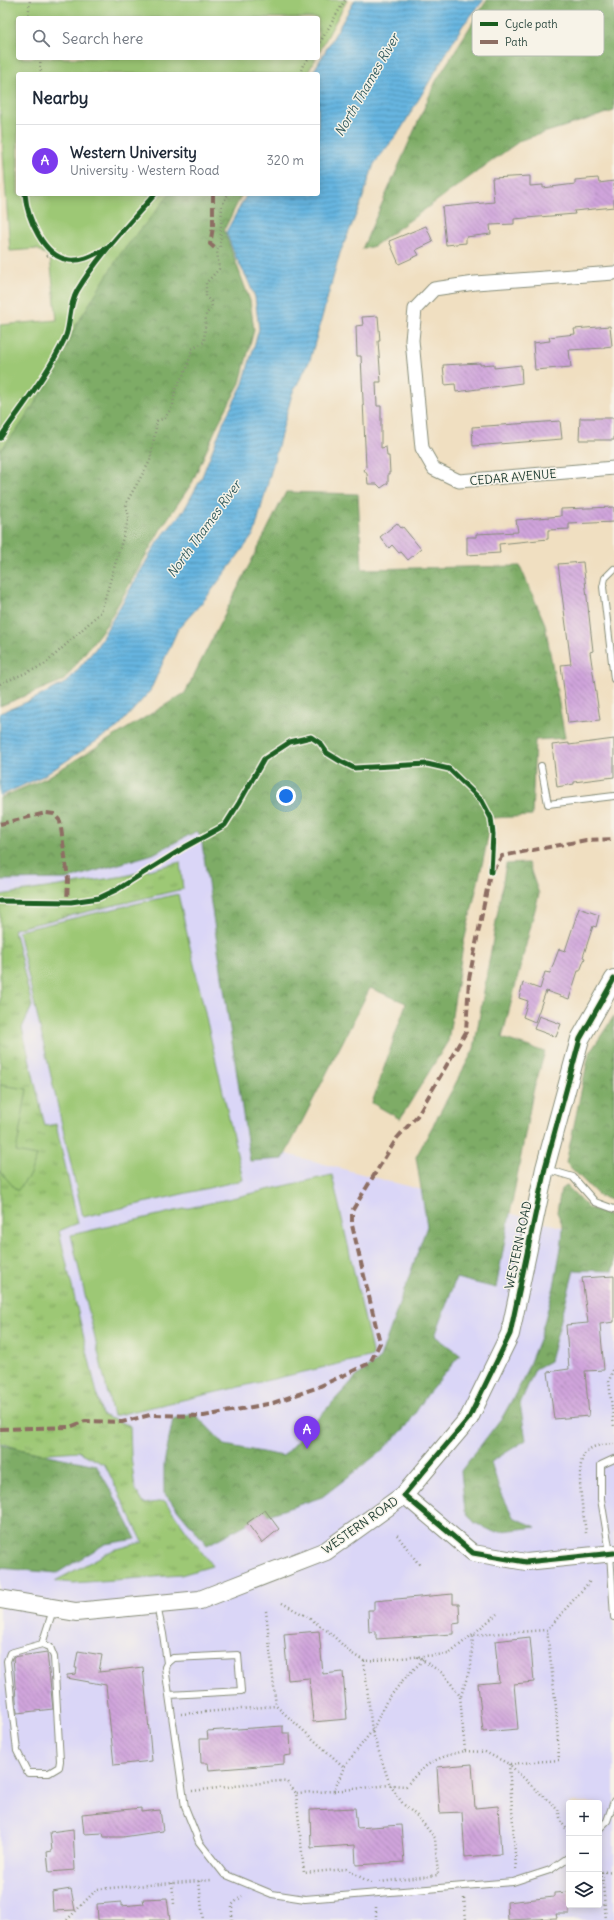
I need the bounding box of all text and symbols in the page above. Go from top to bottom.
legend [472,10,604,56]
search box [16,16,320,60]
text: Cycle path [505,17,558,31]
icon: search [30,27,52,49]
text: Search here [62,29,143,48]
water label: North Thames River [331,29,404,139]
text: Path [505,35,528,49]
text: Nearby [32,87,88,109]
text: Western University [70,143,197,162]
text: A [41,152,49,169]
text: 320 m [266,152,304,169]
text: University · Western Road [70,162,219,179]
street label: CEDAR AVENUE [469,466,557,488]
water label: North Thames River [163,476,246,581]
your location [276,786,296,806]
street label: WESTERN ROAD [501,1200,535,1290]
pin: A [294,1416,320,1449]
street label: WESTERN ROAD [319,1493,401,1557]
map controls [566,1800,602,1908]
button: + [566,1800,602,1836]
button: − [566,1836,602,1872]
button: layers [566,1872,602,1908]

